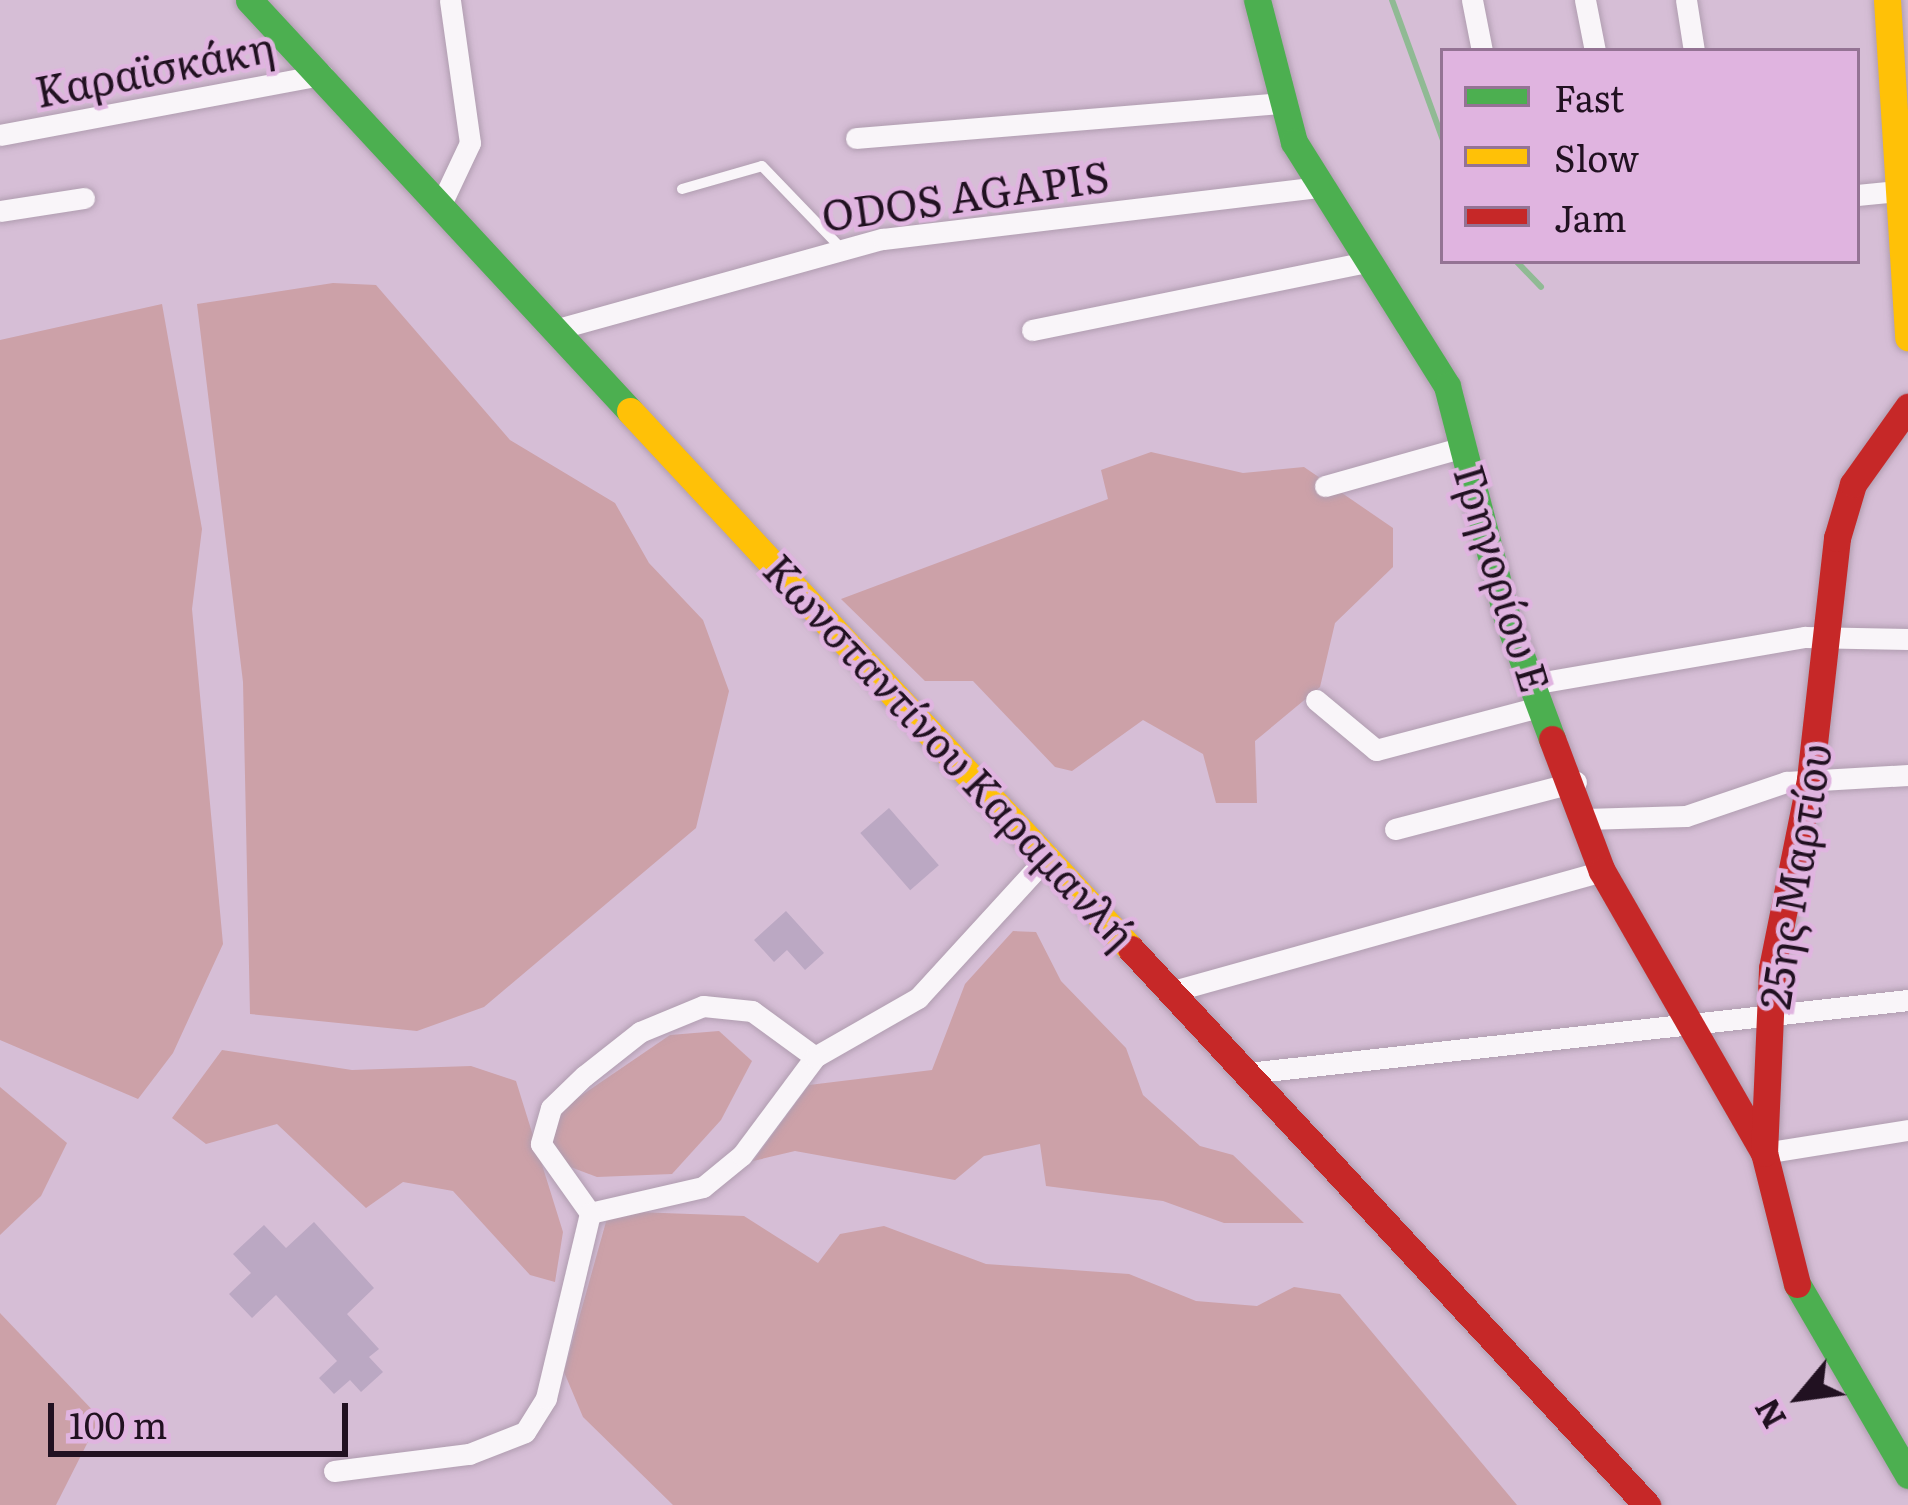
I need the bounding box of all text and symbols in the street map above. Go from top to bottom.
street label: Καραϊσκάκη [30,19,278,115]
legend [1440,48,1860,264]
text: Fast [1554,70,1624,123]
text: Slow [1554,130,1639,183]
street label: ODOS AGAPIS [818,149,1112,239]
text: Jam [1554,190,1627,243]
street label: Γρηγορίου Ε [1446,458,1562,698]
street label: Κωνσταντίνου Καραμανλή [755,543,1147,957]
street label: 25ης Μαρτίου [1747,740,1839,1012]
north arrow [1740,1337,1860,1457]
scale bar [54,1379,354,1453]
text: N [1740,1391,1796,1439]
text: 100 m [69,1397,167,1450]

